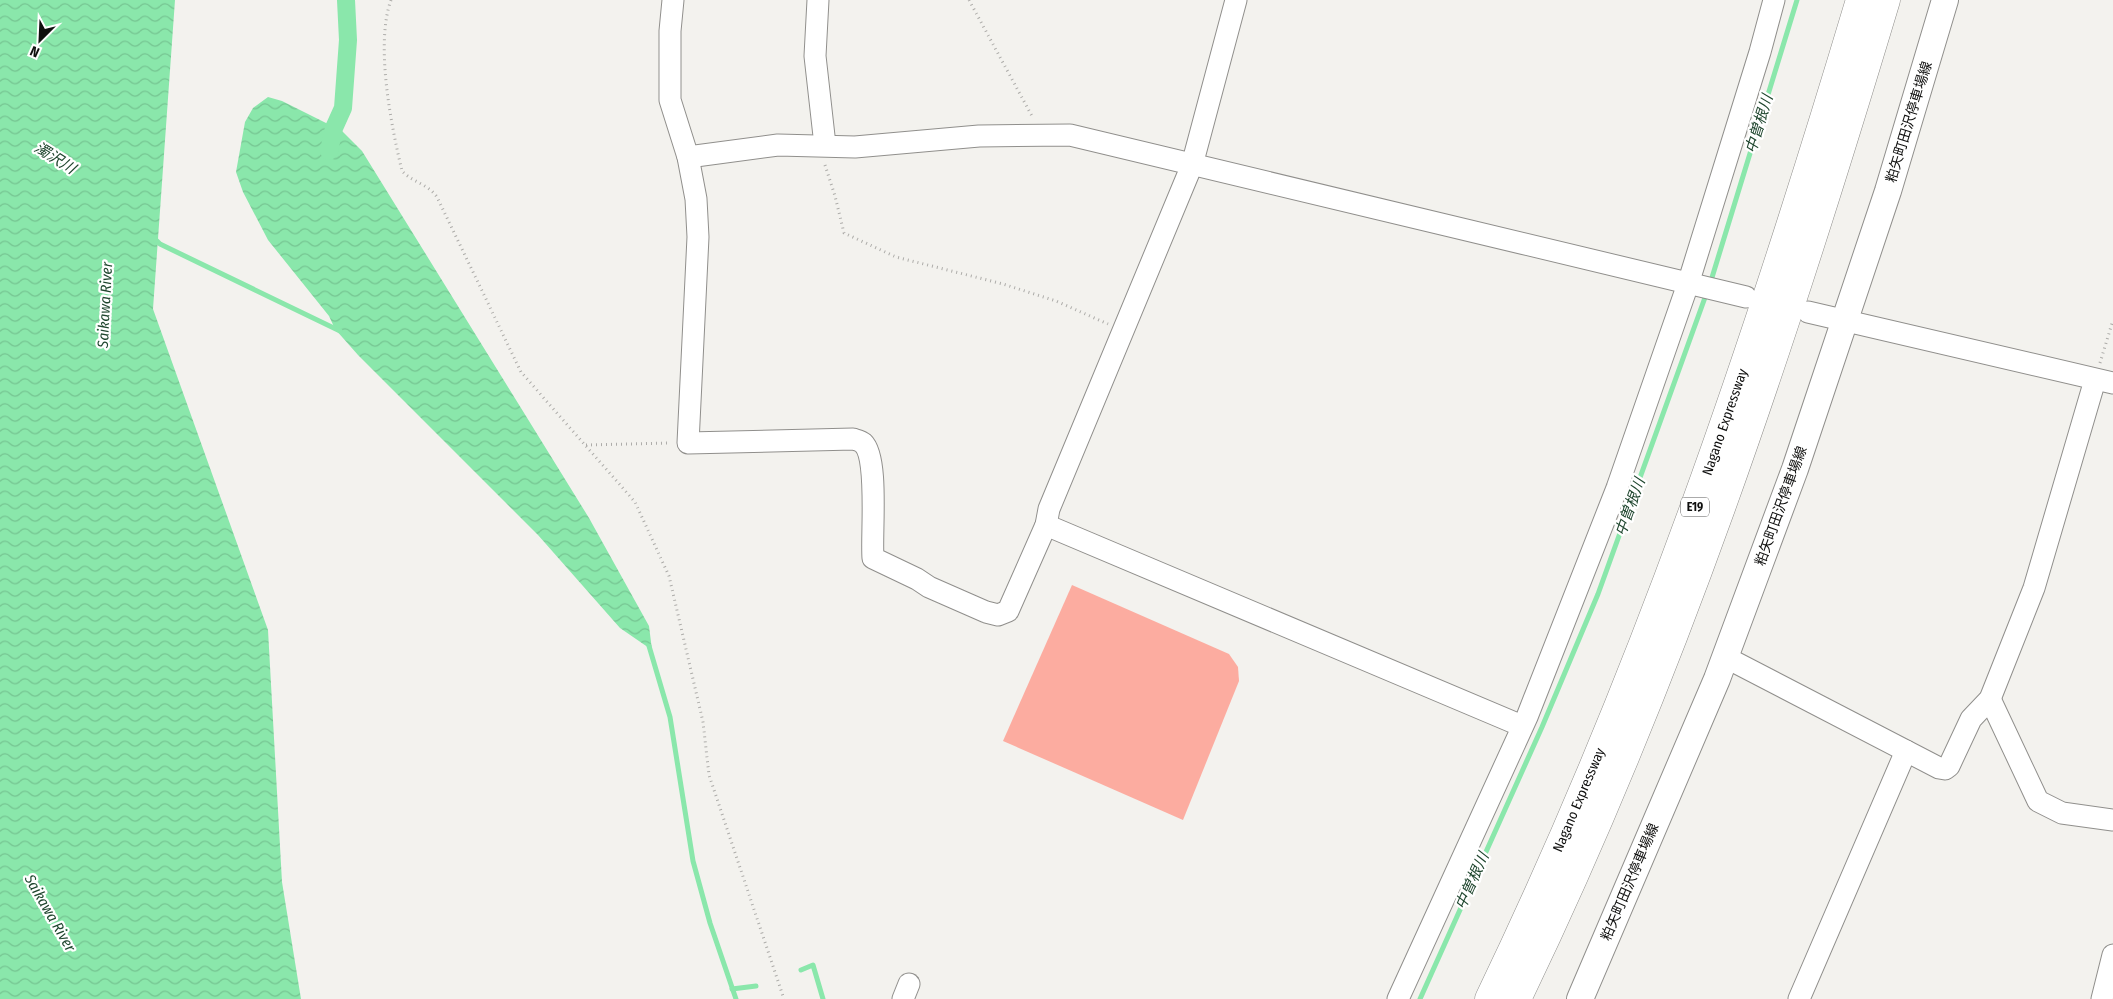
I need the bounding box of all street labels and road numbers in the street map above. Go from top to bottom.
street label: 粕矢町田沢停車場線 [1882,59,1936,185]
street label: Nagano Expressway [1699,366,1751,478]
street label: 粕矢町田沢停車場線 [1751,444,1811,568]
road number: E19 [1681,498,1709,516]
street label: Nagano Expressway [1549,745,1609,855]
street label: 粕矢町田沢停車場線 [1598,821,1662,943]

